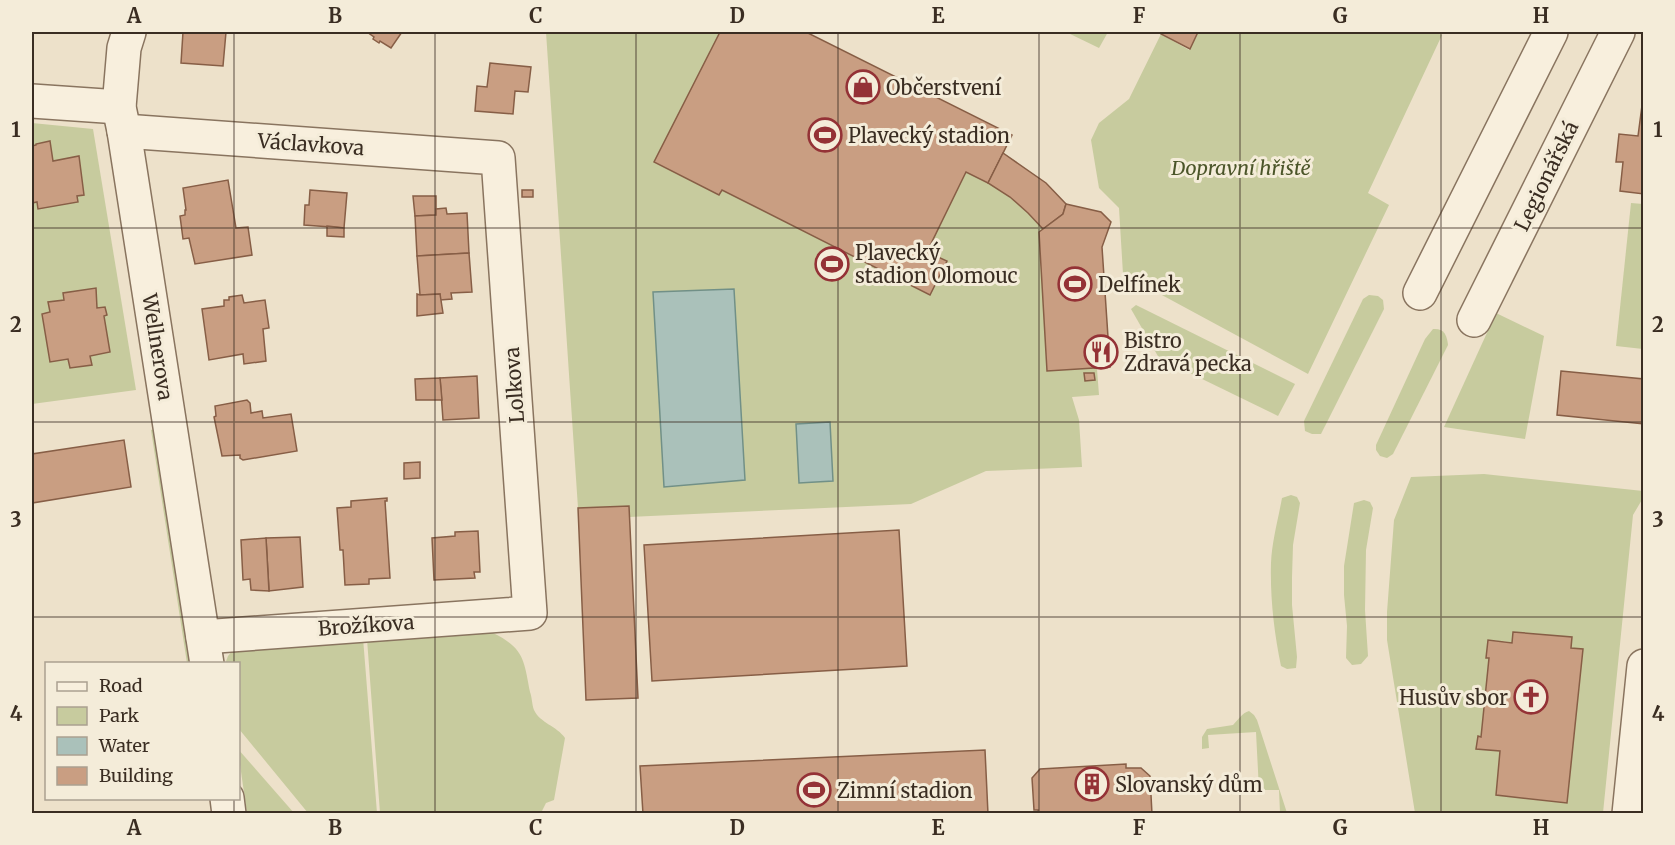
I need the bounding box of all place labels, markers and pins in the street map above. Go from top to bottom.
shop icon: Občerstvení [845,69,881,105]
place label: Občerstvení [886,75,1002,100]
sports icon: Plavecký stadion [807,117,843,153]
place label: Plavecký stadion [848,123,1010,148]
place label: Plavecký stadion Olomouc [855,240,1018,288]
sports icon: Plavecký stadion Olomouc [814,246,850,282]
sports icon: Delfínek [1057,266,1093,302]
place label: Delfínek [1098,272,1181,297]
place label: Bistro Zdravá pecka [1124,328,1252,376]
restaurant icon: Bistro Zdravá pecka [1083,334,1119,370]
church icon: Husův sbor [1513,679,1549,715]
place label: Husův sbor [1399,685,1508,710]
building icon: Slovanský dům [1074,766,1110,802]
sports icon: Zimní stadion [796,772,832,808]
place label: Slovanský dům [1115,772,1263,797]
place label: Zimní stadion [837,778,973,803]

